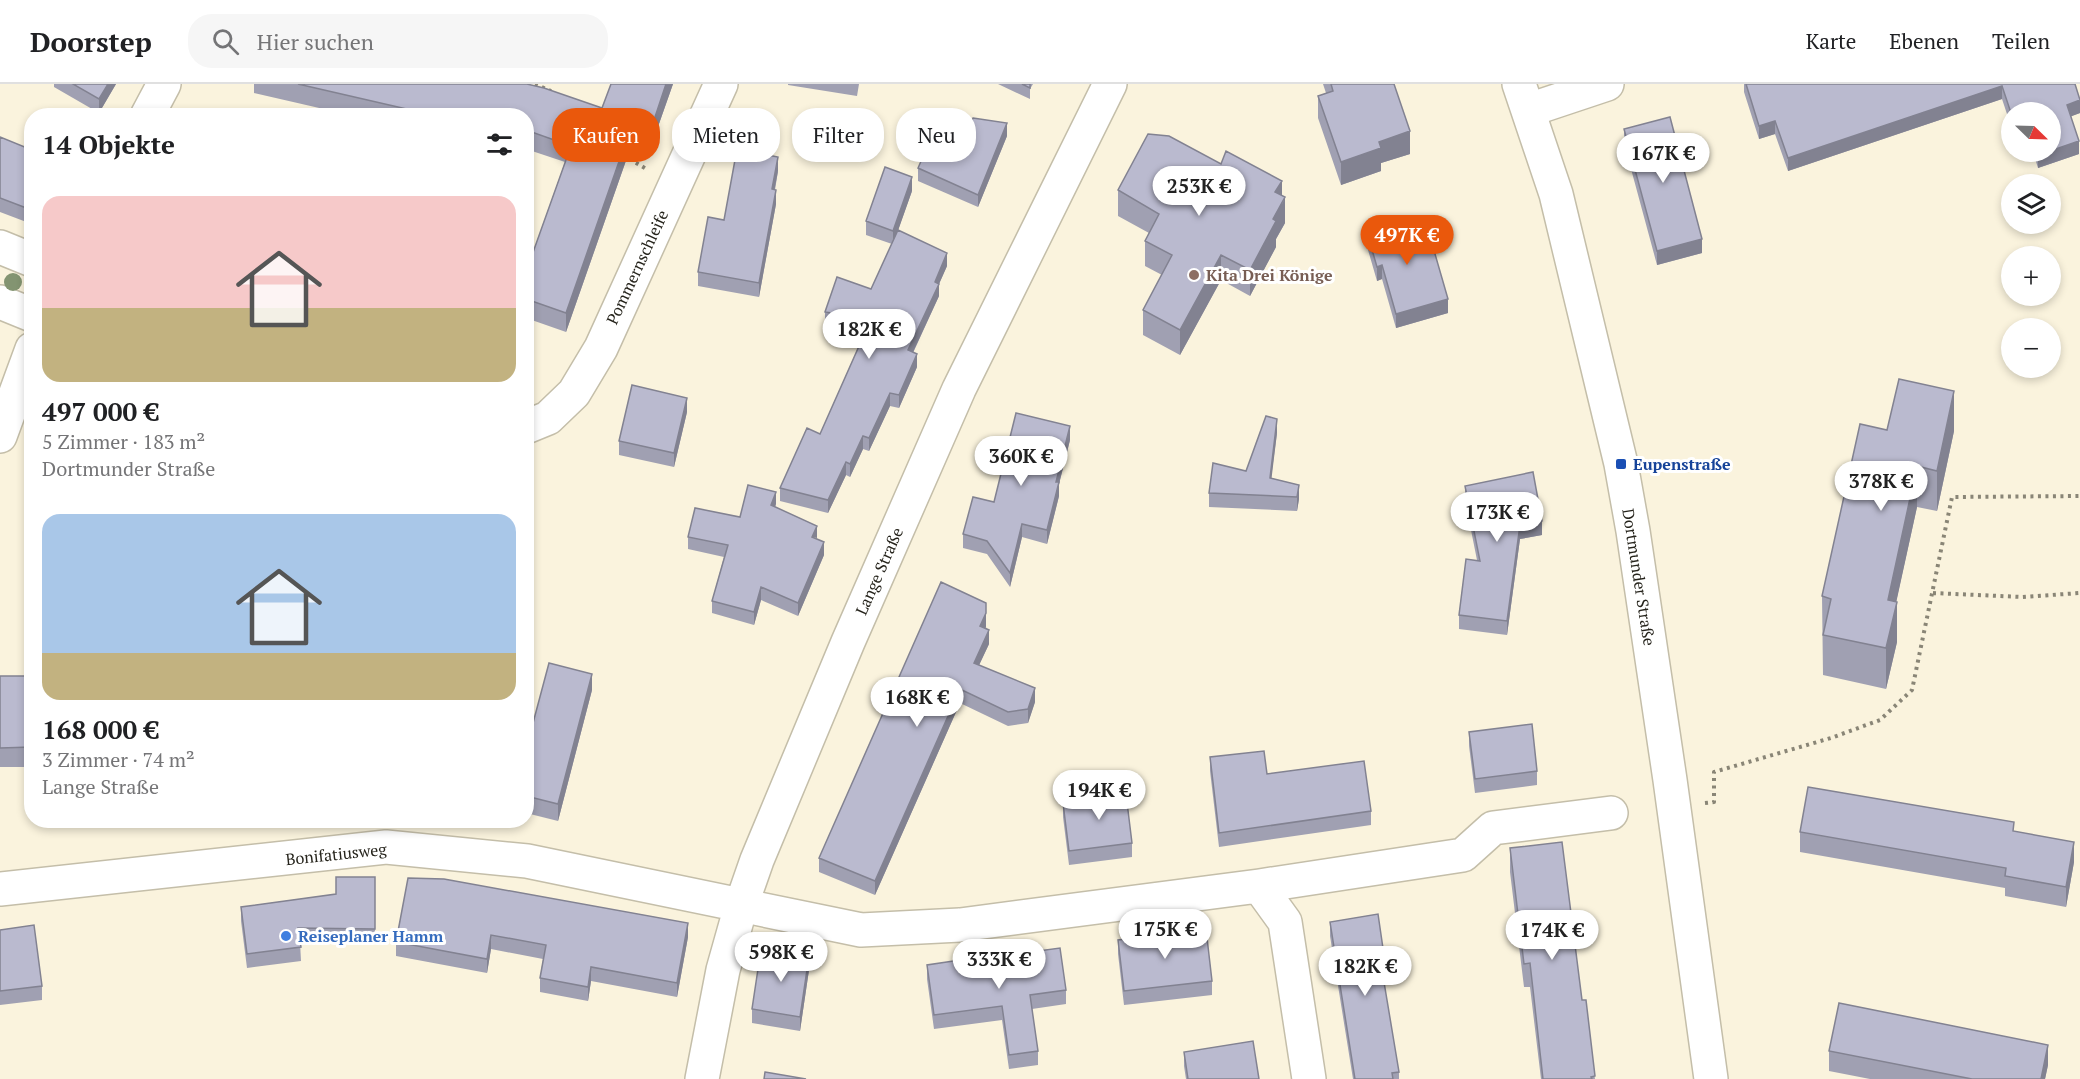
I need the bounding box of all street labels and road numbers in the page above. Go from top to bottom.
street label: Pommernschleife [601,206,673,328]
street label: Dortmunder Straße [1617,507,1661,647]
street label: Lange Straße [850,524,908,618]
street label: Bonifatiusweg [284,838,388,870]

